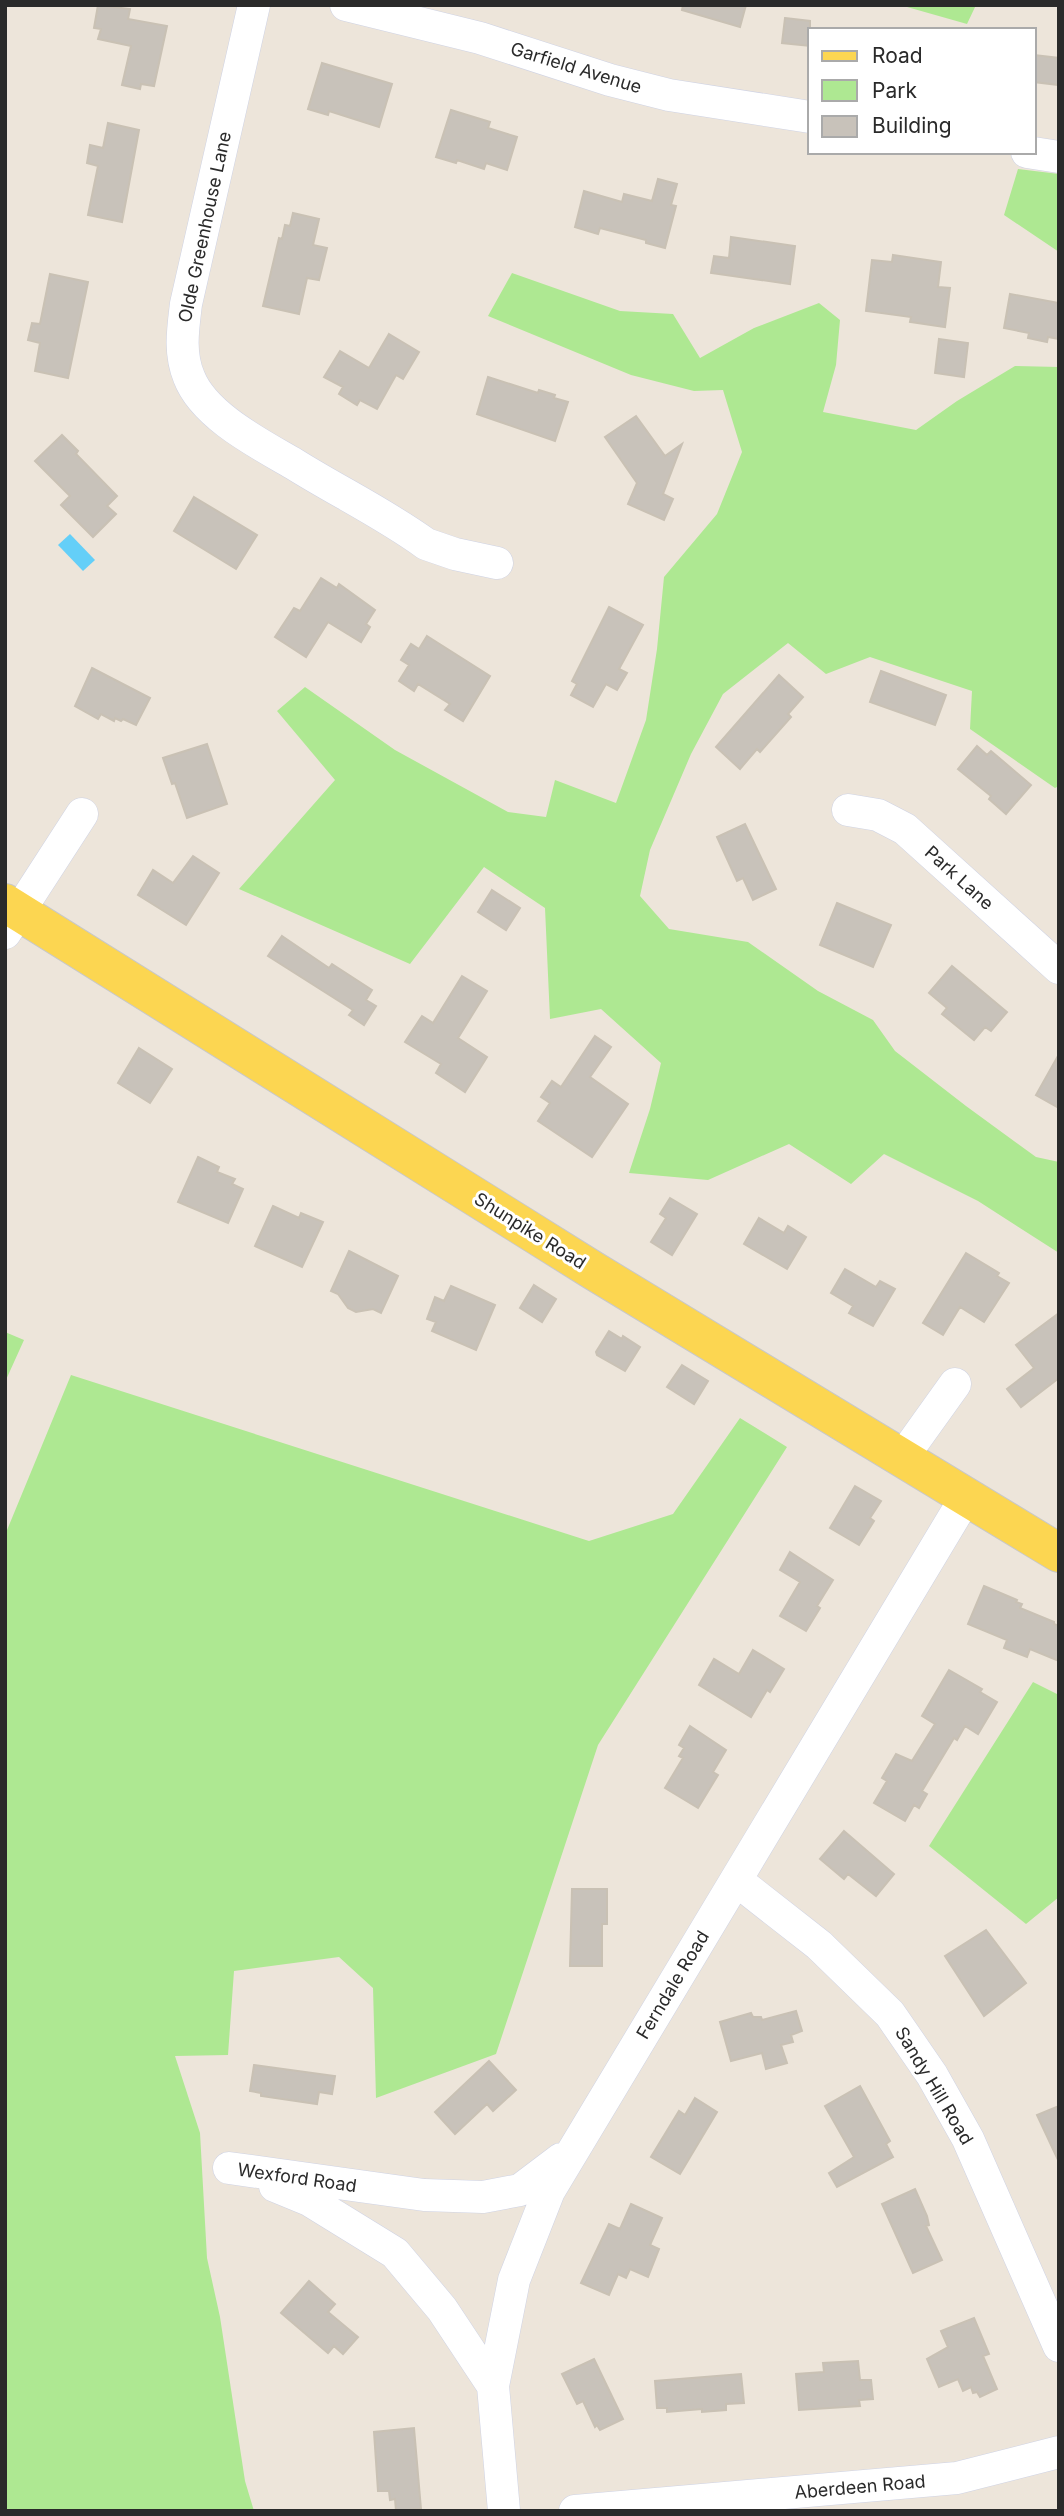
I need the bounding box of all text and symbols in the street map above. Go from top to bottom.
legend [808,28,1036,154]
street label: Garfield Avenue [508,38,644,97]
text: Road [872,43,923,68]
text: Park [872,78,917,103]
text: Building [872,113,952,138]
street label: Olde Greenhouse Lane [174,129,235,324]
street label: Park Lane [921,841,998,914]
street label: Shunpike Road [471,1188,590,1273]
street label: Ferndale Road [632,1927,713,2043]
street label: Sandy Hill Road [891,2023,978,2148]
street label: Wexford Road [236,2159,358,2196]
street label: Aberdeen Road [794,2470,926,2503]

